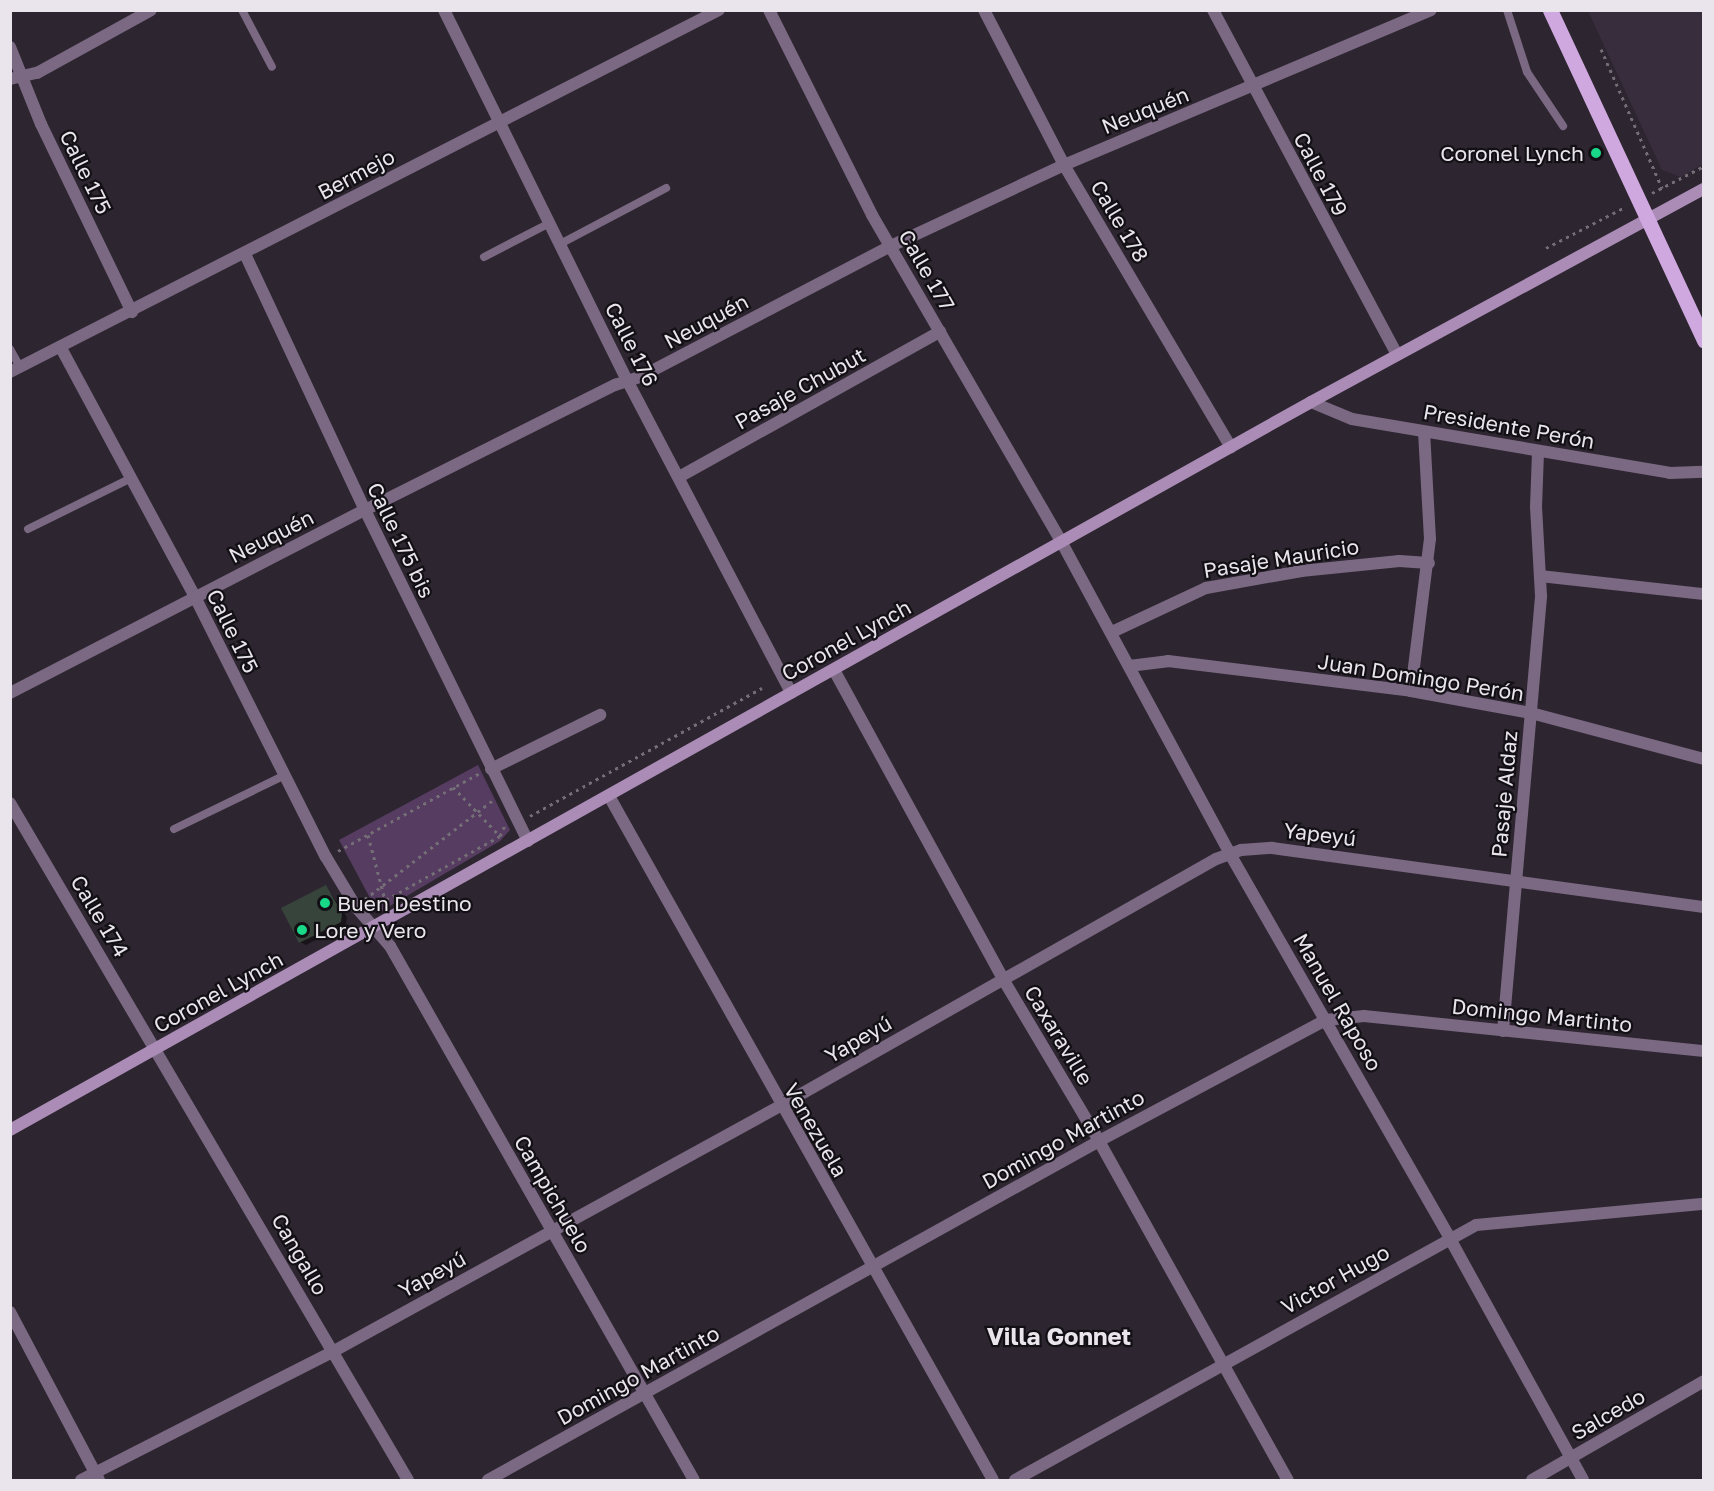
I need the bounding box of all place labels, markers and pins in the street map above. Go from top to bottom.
place label: Coronel Lynch [1440,140,1584,166]
marker: Coronel Lynch [1589,146,1603,160]
place label: Buen Destino [337,890,472,916]
marker: Buen Destino [318,896,332,910]
place label: Lore y Vero [314,917,426,943]
marker: Lore y Vero [295,923,309,937]

